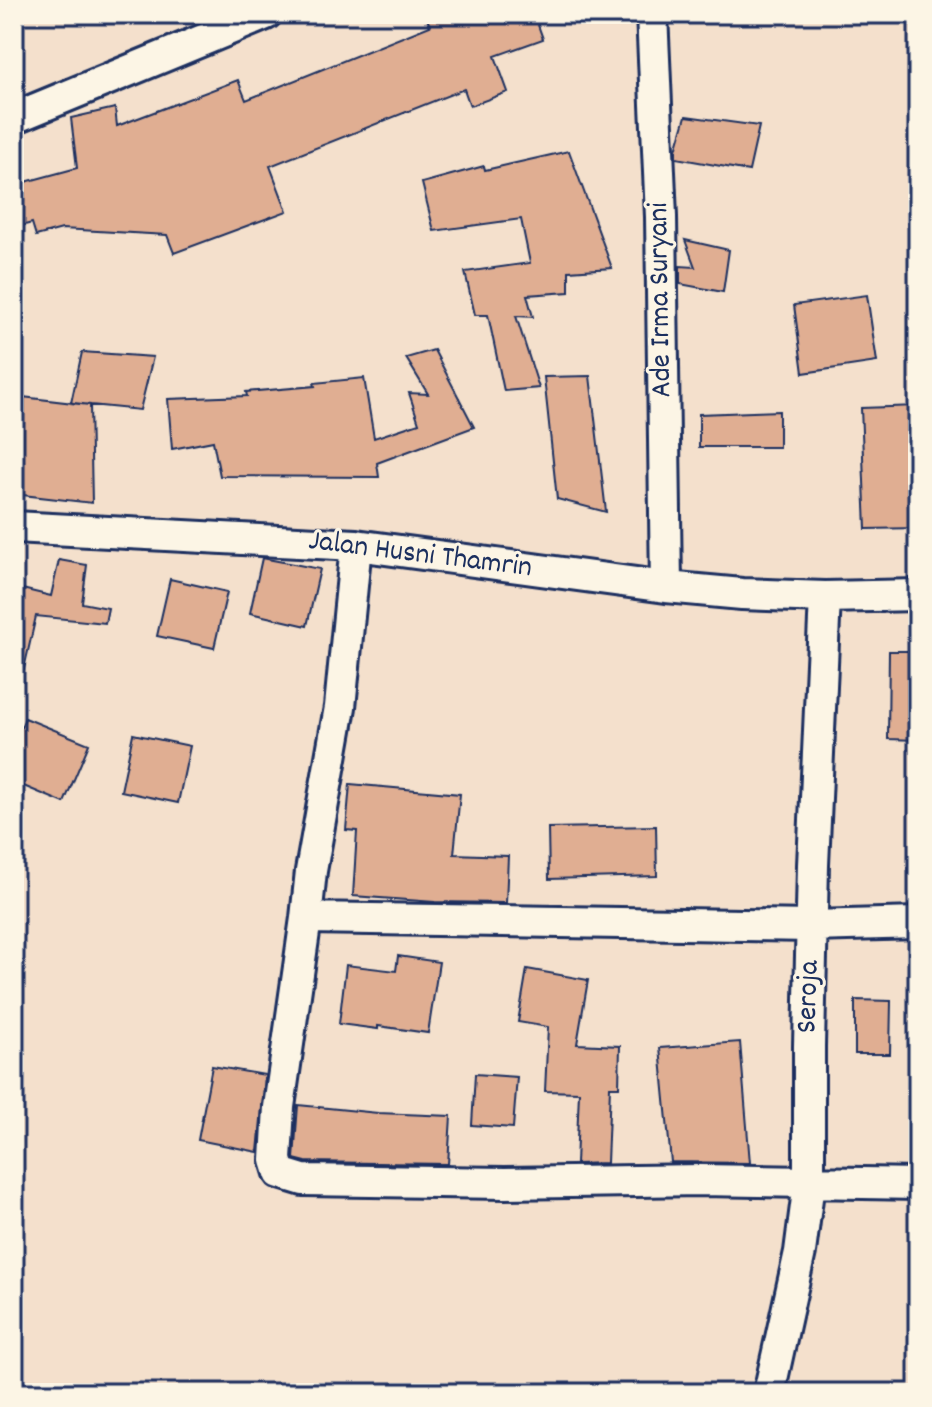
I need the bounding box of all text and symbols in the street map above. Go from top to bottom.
street label: Ade Irma Suryani [639,202,685,398]
street label: Jalan Husni Thamrin [306,521,534,591]
street label: Seroja [787,959,833,1034]

